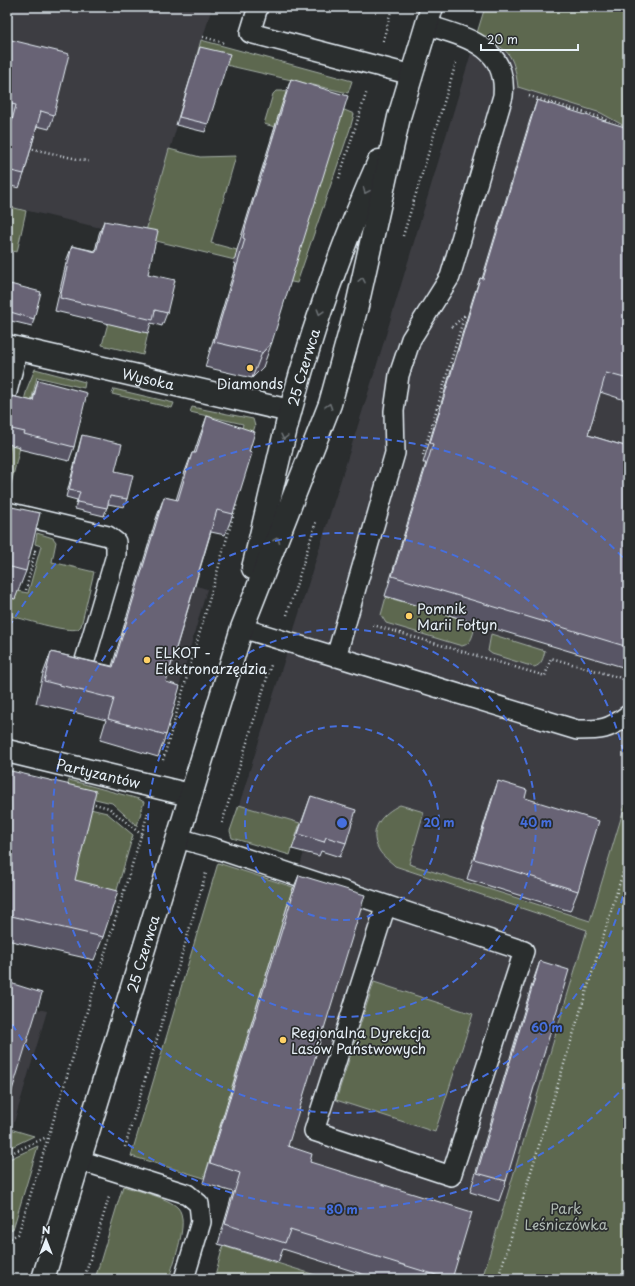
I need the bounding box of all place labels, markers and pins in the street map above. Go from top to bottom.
marker: Diamonds [245,363,255,373]
place label: Diamonds [217,373,283,394]
place label: Pomnik Marii Fołtyn [417,598,497,635]
marker: Pomnik Marii Fołtyn [404,611,414,621]
place label: ELKOT - Elektronarzędzia [155,642,267,679]
marker: ELKOT - Elektronarzędzia [142,655,152,665]
centre of rings [335,816,349,830]
place label: Regionalna Dyrekcja Lasów Państwowych [291,1022,430,1059]
marker: Regionalna Dyrekcja Lasów Państwowych [278,1035,288,1045]

